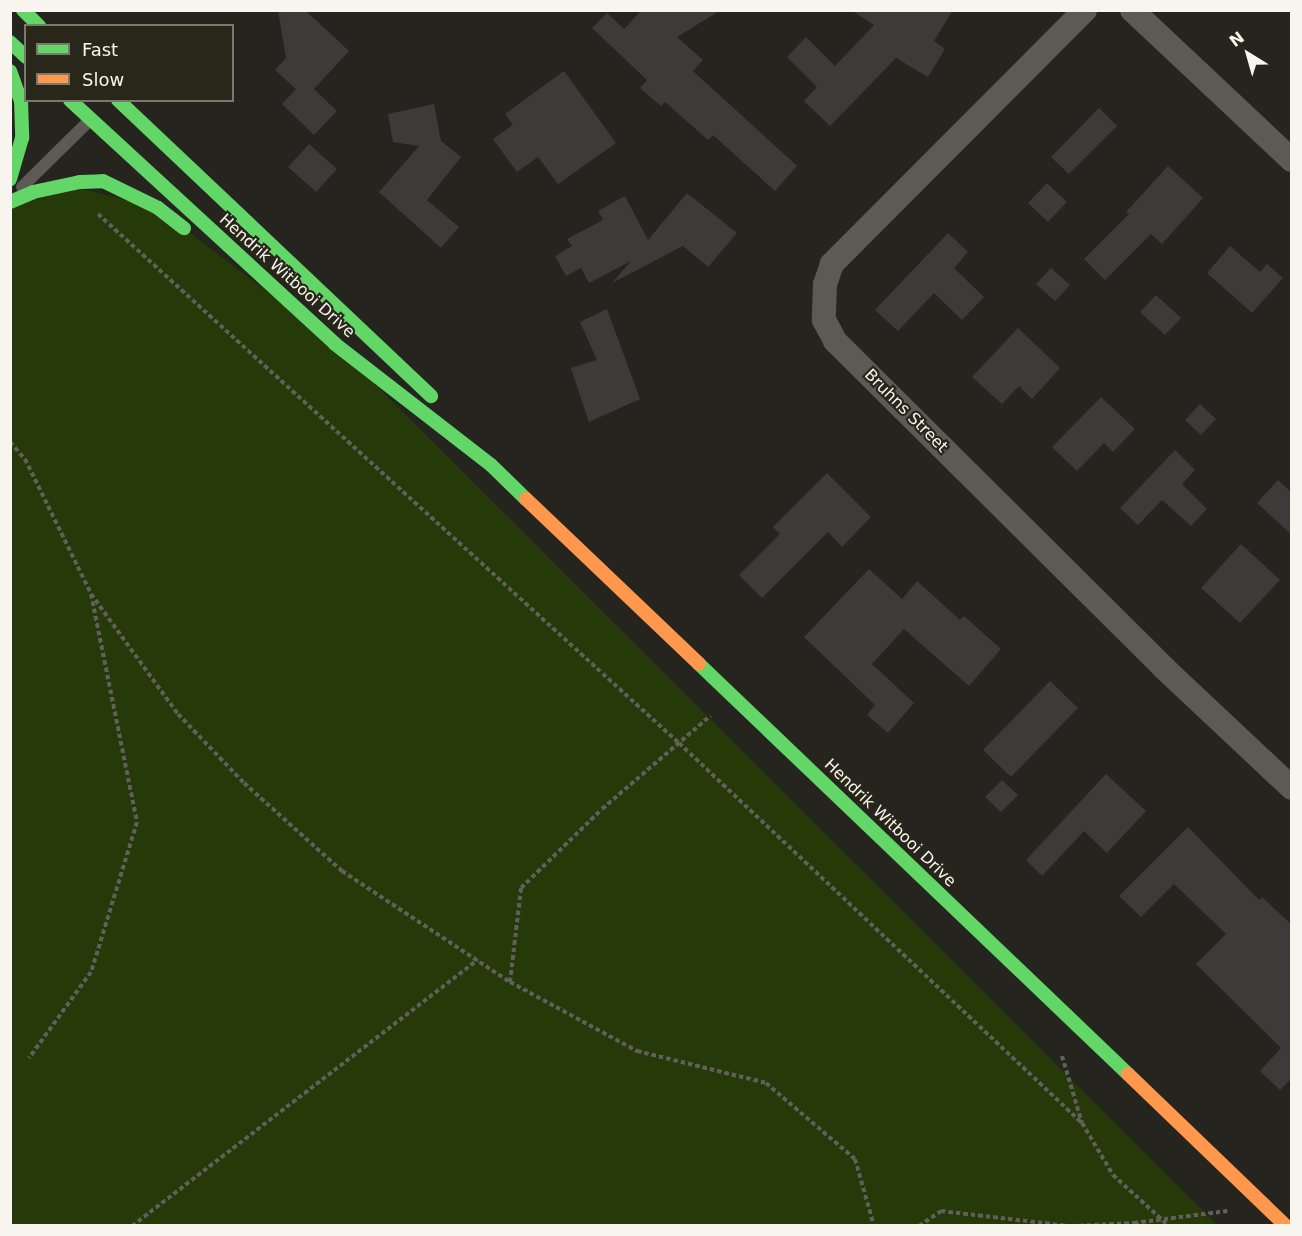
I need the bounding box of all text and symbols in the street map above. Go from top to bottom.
legend [24,24,234,102]
north arrow [1218,24,1278,84]
text: N [1226,28,1248,51]
text: Fast [82,39,118,60]
text: Slow [82,69,124,90]
street label: Hendrik Witbooi Drive [215,210,359,342]
street label: Bruhns Street [860,365,952,457]
street label: Hendrik Witbooi Drive [820,755,960,891]

